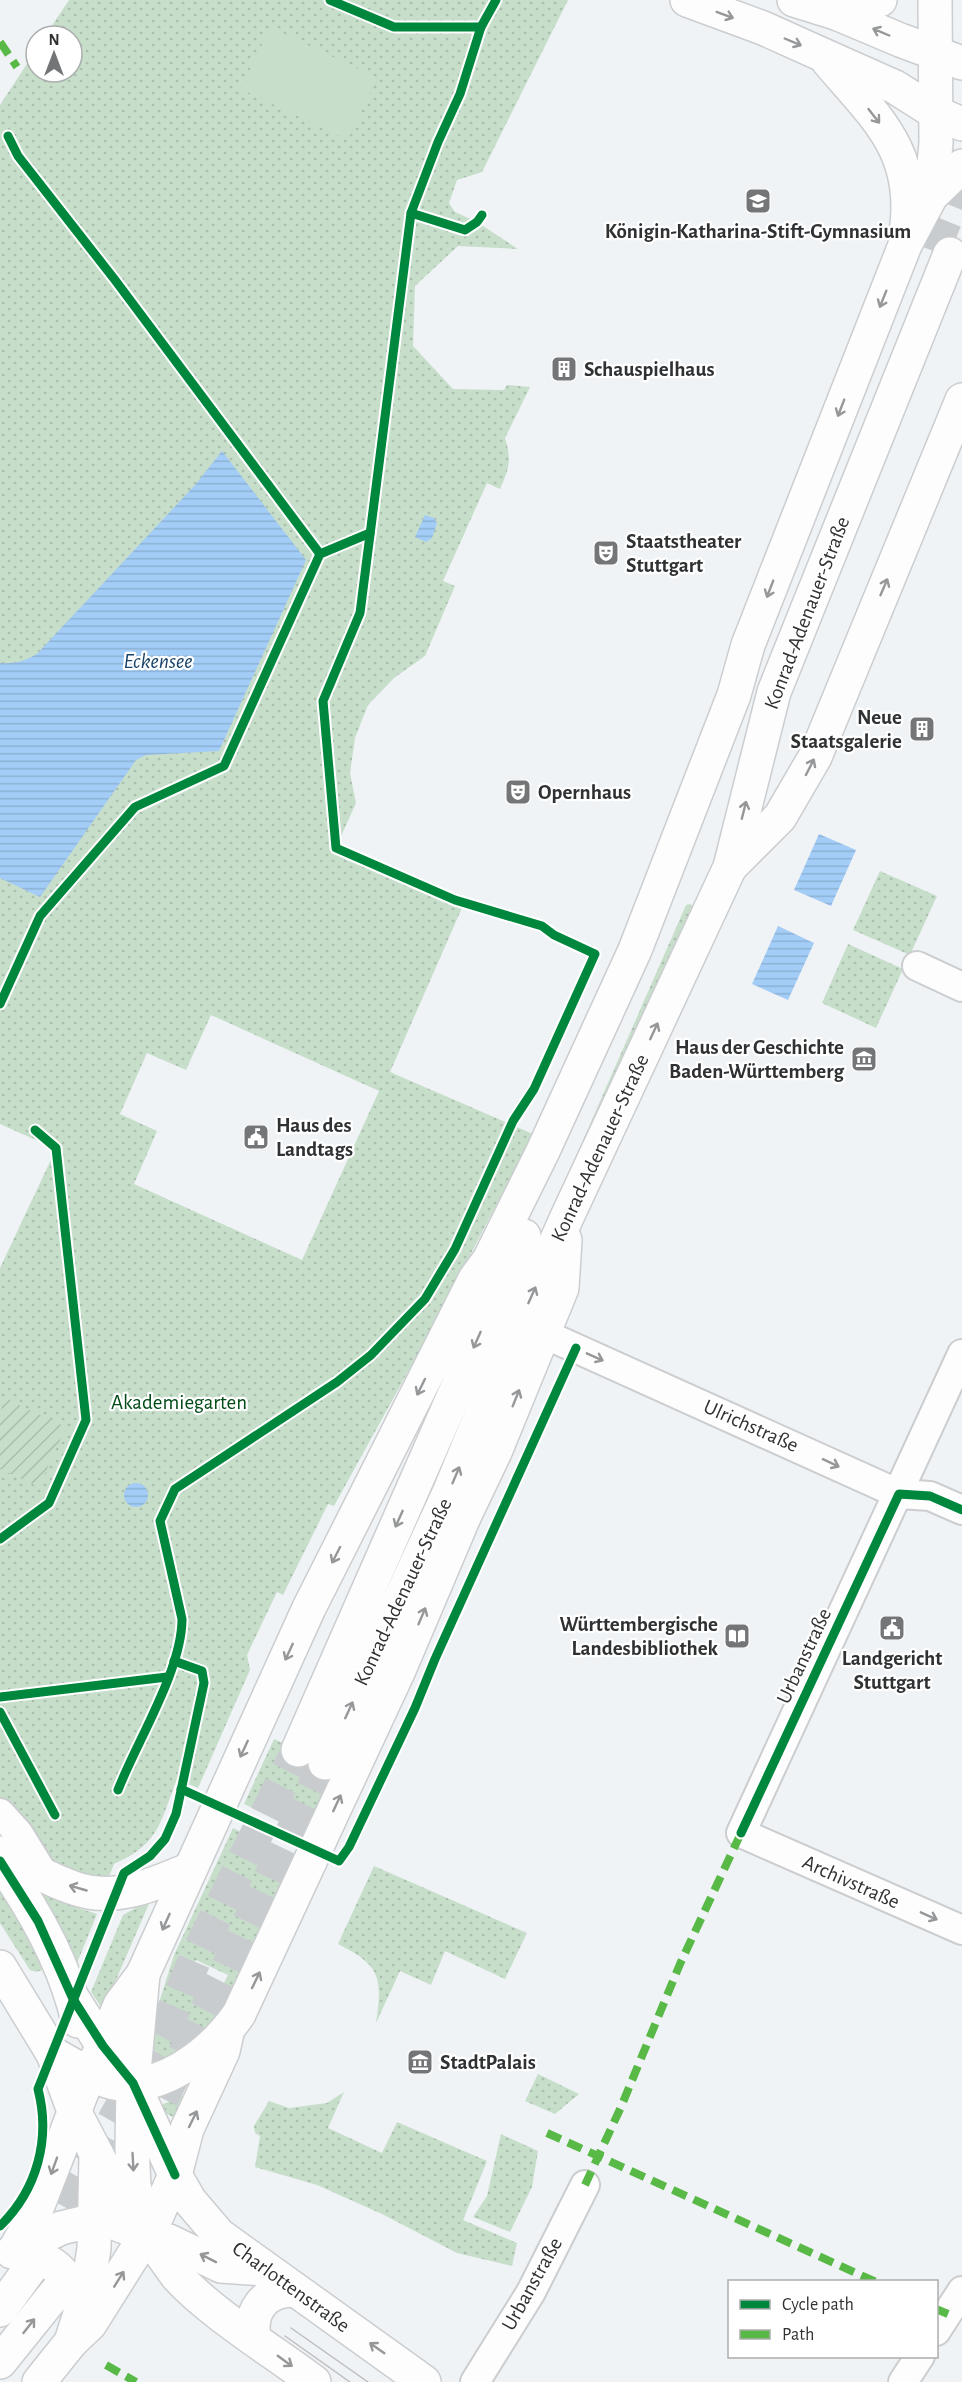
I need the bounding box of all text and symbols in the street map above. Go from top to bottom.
one-way arrow [715,10,733,21]
north arrow [24,24,84,84]
one-way arrow [872,26,890,37]
text: N [48,32,60,48]
one-way arrow [784,37,802,48]
one-way arrow [867,108,880,124]
school or university icon: Königin-Katharina-Stift-Gymnasium [743,186,773,216]
place label: Königin-Katharina-Stift-Gymnasium [605,221,911,242]
one-way arrow [877,289,888,307]
building icon: Schauspielhaus [549,354,579,384]
place label: Schauspielhaus [584,359,714,380]
one-way arrow [835,398,846,416]
street label: Konrad-Adenauer-Straße [761,514,853,712]
place label: Staatstheater Stuttgart [626,531,742,576]
theatre icon: Staatstheater Stuttgart [591,538,621,568]
one-way arrow [879,578,890,596]
one-way arrow [763,579,774,598]
water label: Eckensee [123,650,193,672]
place label: Neue Staatsgalerie [791,707,902,752]
building icon: Neue Staatsgalerie [907,714,937,744]
one-way arrow [804,758,816,776]
theatre icon: Opernhaus [503,777,533,807]
place label: Opernhaus [538,782,631,803]
one-way arrow [739,801,751,820]
one-way arrow [649,1023,661,1041]
place label: Haus der Geschichte Baden-Württemberg [669,1037,844,1082]
museum icon: Haus der Geschichte Baden-Württemberg [849,1044,879,1074]
street label: Konrad-Adenauer-Straße [547,1051,653,1245]
place label: Haus des Landtags [276,1115,353,1160]
public building icon: Haus des Landtags [241,1122,271,1152]
one-way arrow [527,1287,539,1305]
one-way arrow [471,1331,482,1349]
one-way arrow [586,1352,604,1363]
one-way arrow [415,1378,426,1396]
one-way arrow [511,1389,522,1408]
park label: Akademiegarten [111,1392,247,1413]
street label: Ulrichstraße [700,1396,802,1456]
one-way arrow [821,1457,839,1469]
one-way arrow [451,1466,462,1485]
street label: Konrad-Adenauer-Straße [350,1495,456,1689]
one-way arrow [392,1510,403,1528]
one-way arrow [330,1546,342,1563]
street label: Urbanstraße [773,1605,835,1707]
one-way arrow [417,1608,428,1626]
public building icon: Landgericht Stuttgart [877,1613,907,1643]
place label: Württembergische Landesbibliothek [560,1614,719,1659]
library icon: Württembergische Landesbibliothek [722,1621,752,1651]
one-way arrow [282,1643,294,1661]
place label: Landgericht Stuttgart [842,1648,942,1693]
one-way arrow [344,1701,355,1719]
one-way arrow [238,1740,249,1758]
one-way arrow [332,1794,344,1812]
street label: Archivstraße [799,1851,903,1913]
one-way arrow [69,1882,88,1894]
one-way arrow [920,1910,938,1922]
one-way arrow [159,1913,170,1931]
one-way arrow [250,1971,262,1989]
museum icon: StadtPalais [405,2047,435,2077]
place label: StadtPalais [440,2052,536,2073]
one-way arrow [187,2110,199,2128]
one-way arrow [127,2152,138,2172]
one-way arrow [48,2156,59,2175]
street label: Urbanstraße [498,2234,566,2334]
street label: Charlottenstraße [228,2238,354,2336]
one-way arrow [199,2252,217,2264]
one-way arrow [113,2271,125,2288]
legend [728,2280,938,2358]
text: Cycle path [782,2296,854,2314]
one-way arrow [23,2319,36,2335]
text: Path [782,2326,814,2344]
one-way arrow [369,2342,385,2354]
one-way arrow [276,2354,292,2367]

